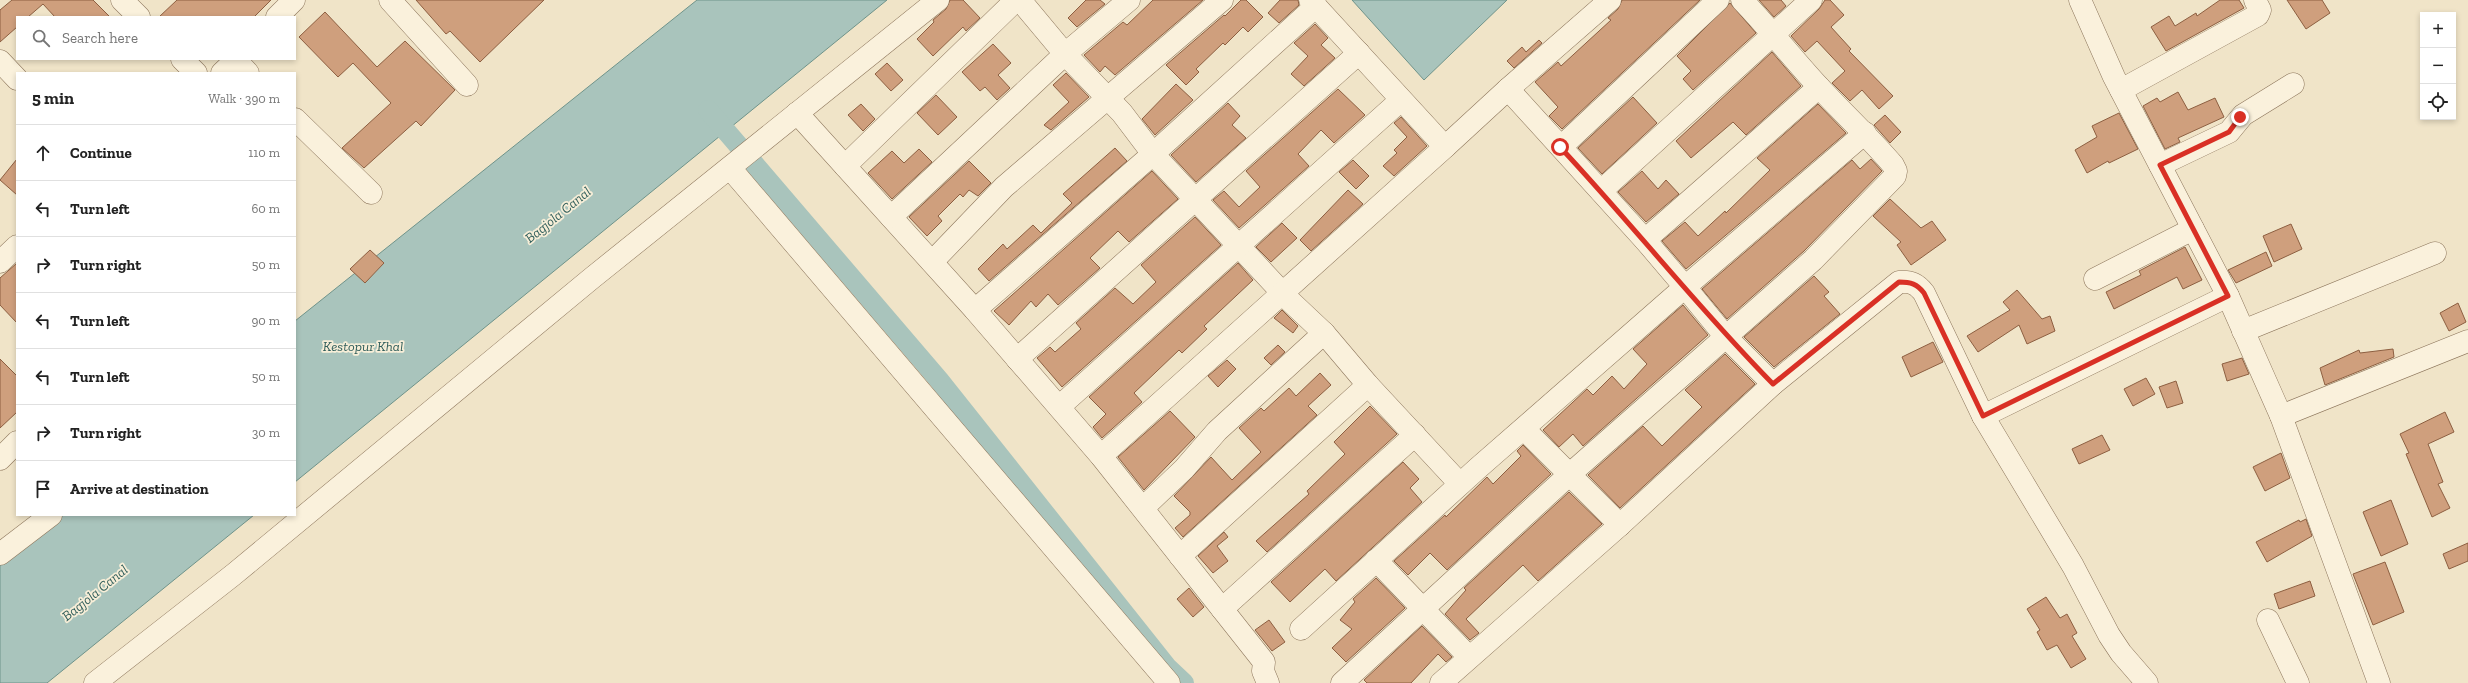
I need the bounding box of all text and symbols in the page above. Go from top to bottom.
map controls [2420,12,2456,120]
button: + [2420,12,2456,48]
search box [16,16,296,60]
icon: search [30,27,52,49]
text: Search here [62,29,138,47]
button: − [2420,48,2456,84]
button: locate [2420,84,2456,120]
text: 5 min [32,88,74,108]
text: Walk · 390 m [208,91,280,106]
route end [2231,108,2249,126]
route start [1551,138,1569,156]
icon: ahead [32,142,54,164]
text: Continue [70,144,132,162]
text: 110 m [248,145,280,160]
water label: Bagjola Canal [522,183,594,247]
icon: left [32,198,54,220]
text: Turn left [70,200,130,218]
text: 60 m [251,201,280,216]
icon: right [32,254,54,276]
text: Turn right [70,256,141,274]
text: 50 m [252,257,280,272]
icon: left [32,310,54,332]
text: Turn left [70,312,130,330]
text: 90 m [251,313,280,328]
water label: Kestopur Khal [323,338,403,355]
icon: left [32,366,54,388]
text: Turn left [70,368,130,386]
text: 50 m [252,369,280,384]
icon: right [32,422,54,444]
text: Turn right [70,424,141,442]
text: 30 m [252,425,280,440]
icon: arrive [32,478,54,500]
text: Arrive at destination [70,480,209,498]
water label: Bagjola Canal [59,561,131,625]

